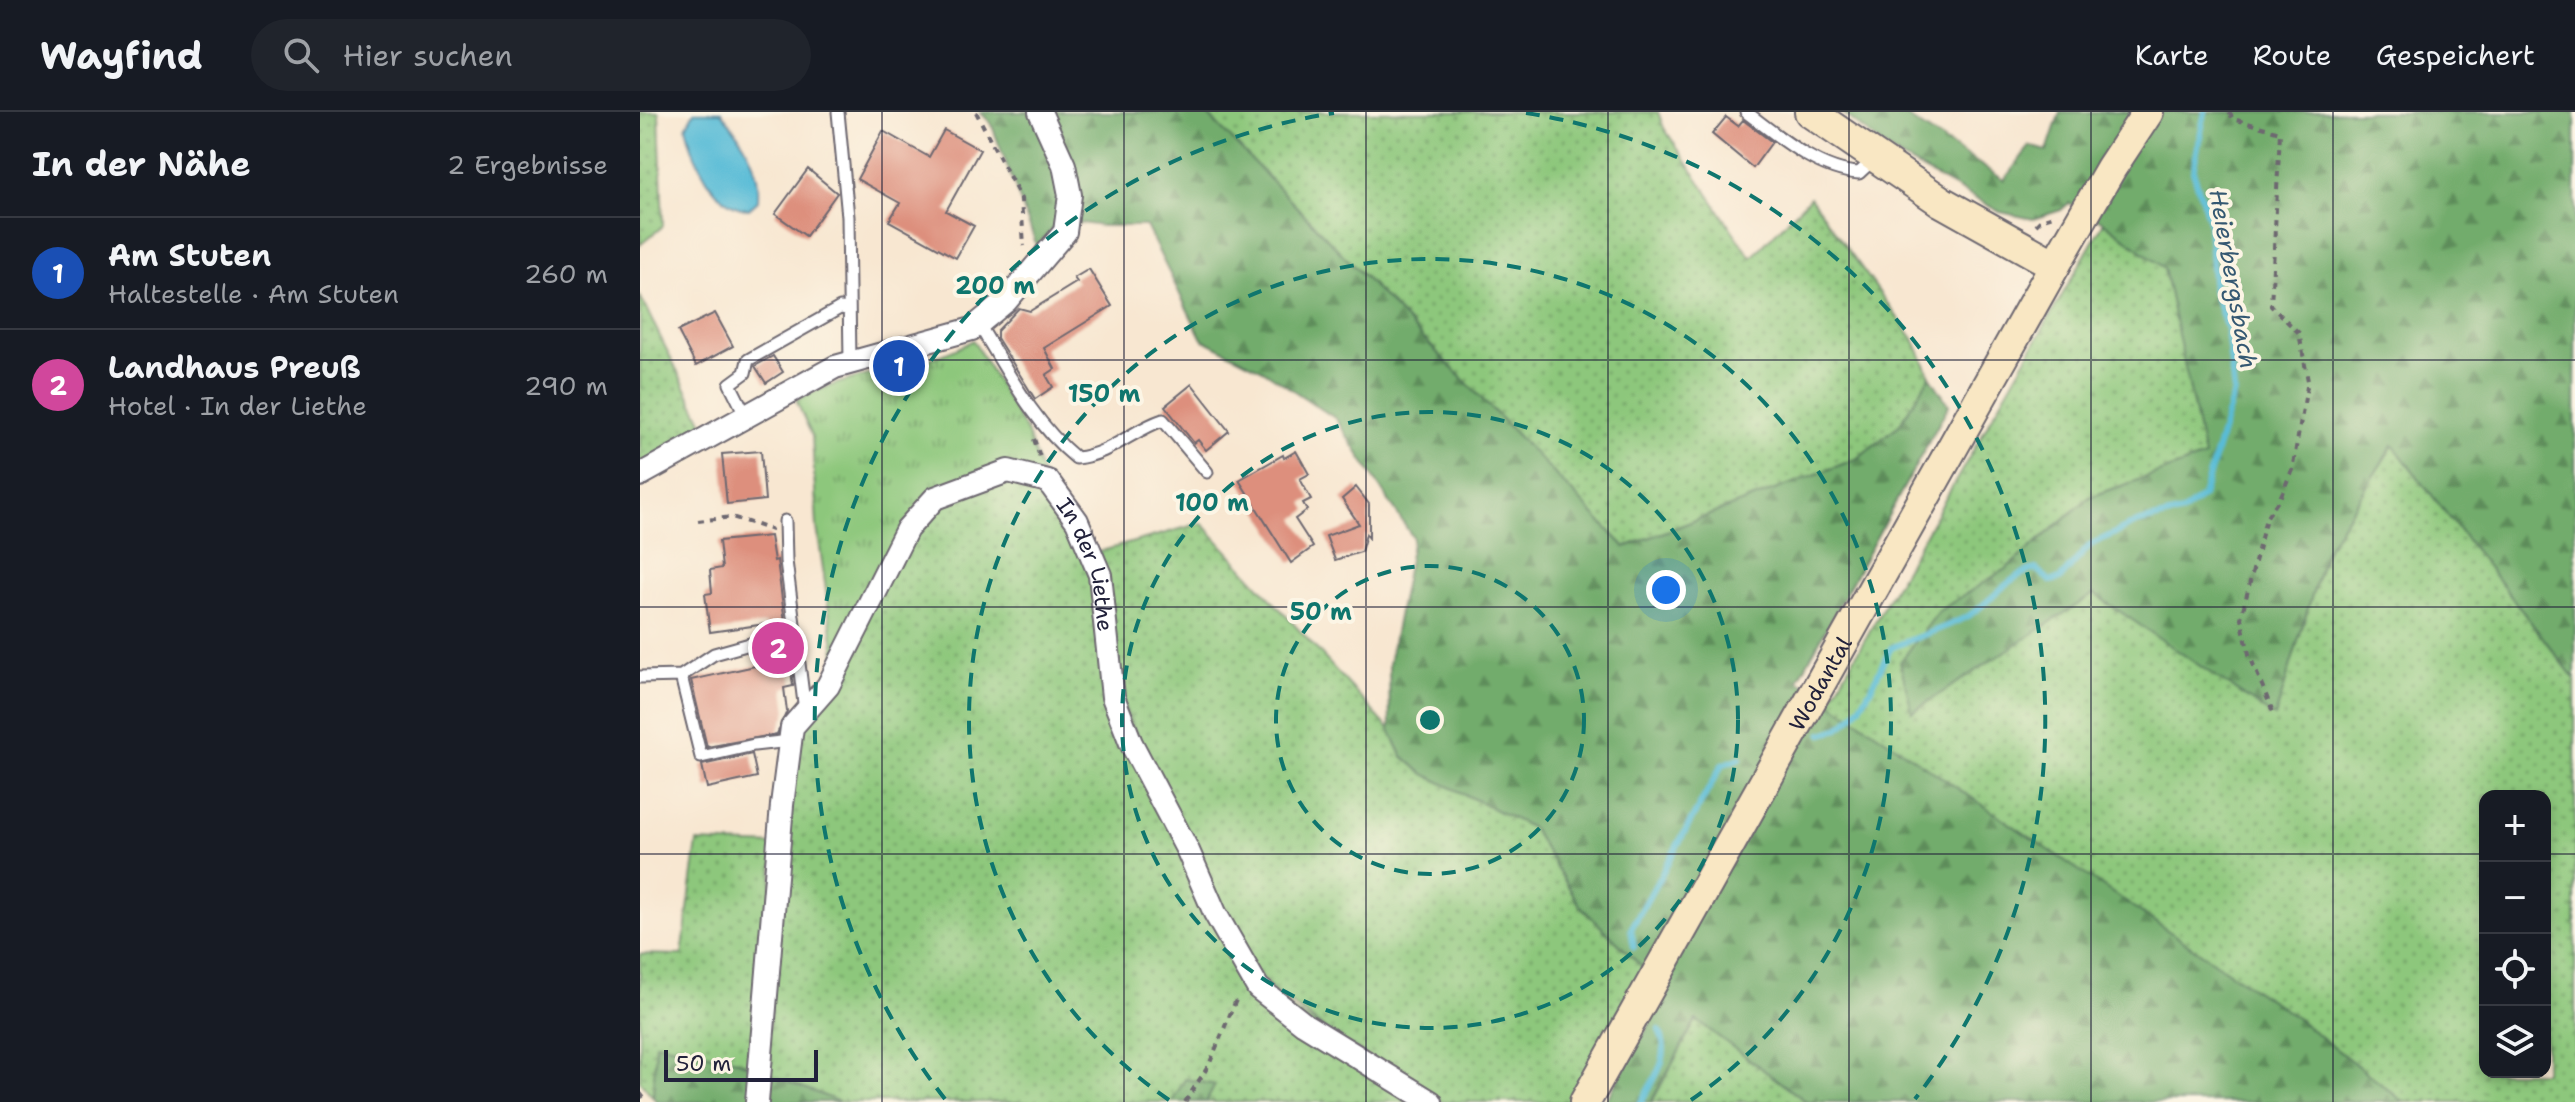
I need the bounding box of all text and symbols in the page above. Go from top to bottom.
search box [251,19,811,91]
text: Wayfind [40,30,203,81]
icon: search [279,33,323,77]
text: Hier suchen [343,35,513,76]
text: Karte [2135,36,2209,74]
text: Route [2253,36,2332,74]
text: Gespeichert [2376,36,2535,74]
text: In der Nähe [32,141,251,187]
text: 2 Ergebnisse [447,147,608,182]
water label: Heierbergsbach [2201,187,2265,371]
text: Am Stuten [108,235,271,276]
text: 1 [52,256,64,291]
text: 260 m [524,256,608,291]
text: 200 m [955,270,1035,302]
text: Haltestelle · Am Stuten [108,276,399,311]
pin: 1 [873,336,925,396]
text: Landhaus Preuß [108,347,361,388]
text: 2 [49,368,67,403]
text: 290 m [524,368,608,403]
text: 150 m [1068,378,1140,410]
text: Hotel · In der Liethe [108,388,367,423]
text: 100 m [1175,487,1249,519]
street label: In der Liethe [1050,492,1120,633]
your location [1646,570,1686,610]
text: 50 m [1290,596,1352,628]
pin: 2 [752,618,804,678]
street label: Wodantal [1782,631,1859,736]
centre of rings [1416,706,1444,734]
map controls [2479,790,2551,1078]
button: + [2479,790,2551,862]
button: − [2479,862,2551,934]
button: locate [2479,934,2551,1006]
button: layers [2479,1006,2551,1078]
scale bar [664,1046,818,1082]
text: 50 m [676,1049,731,1078]

